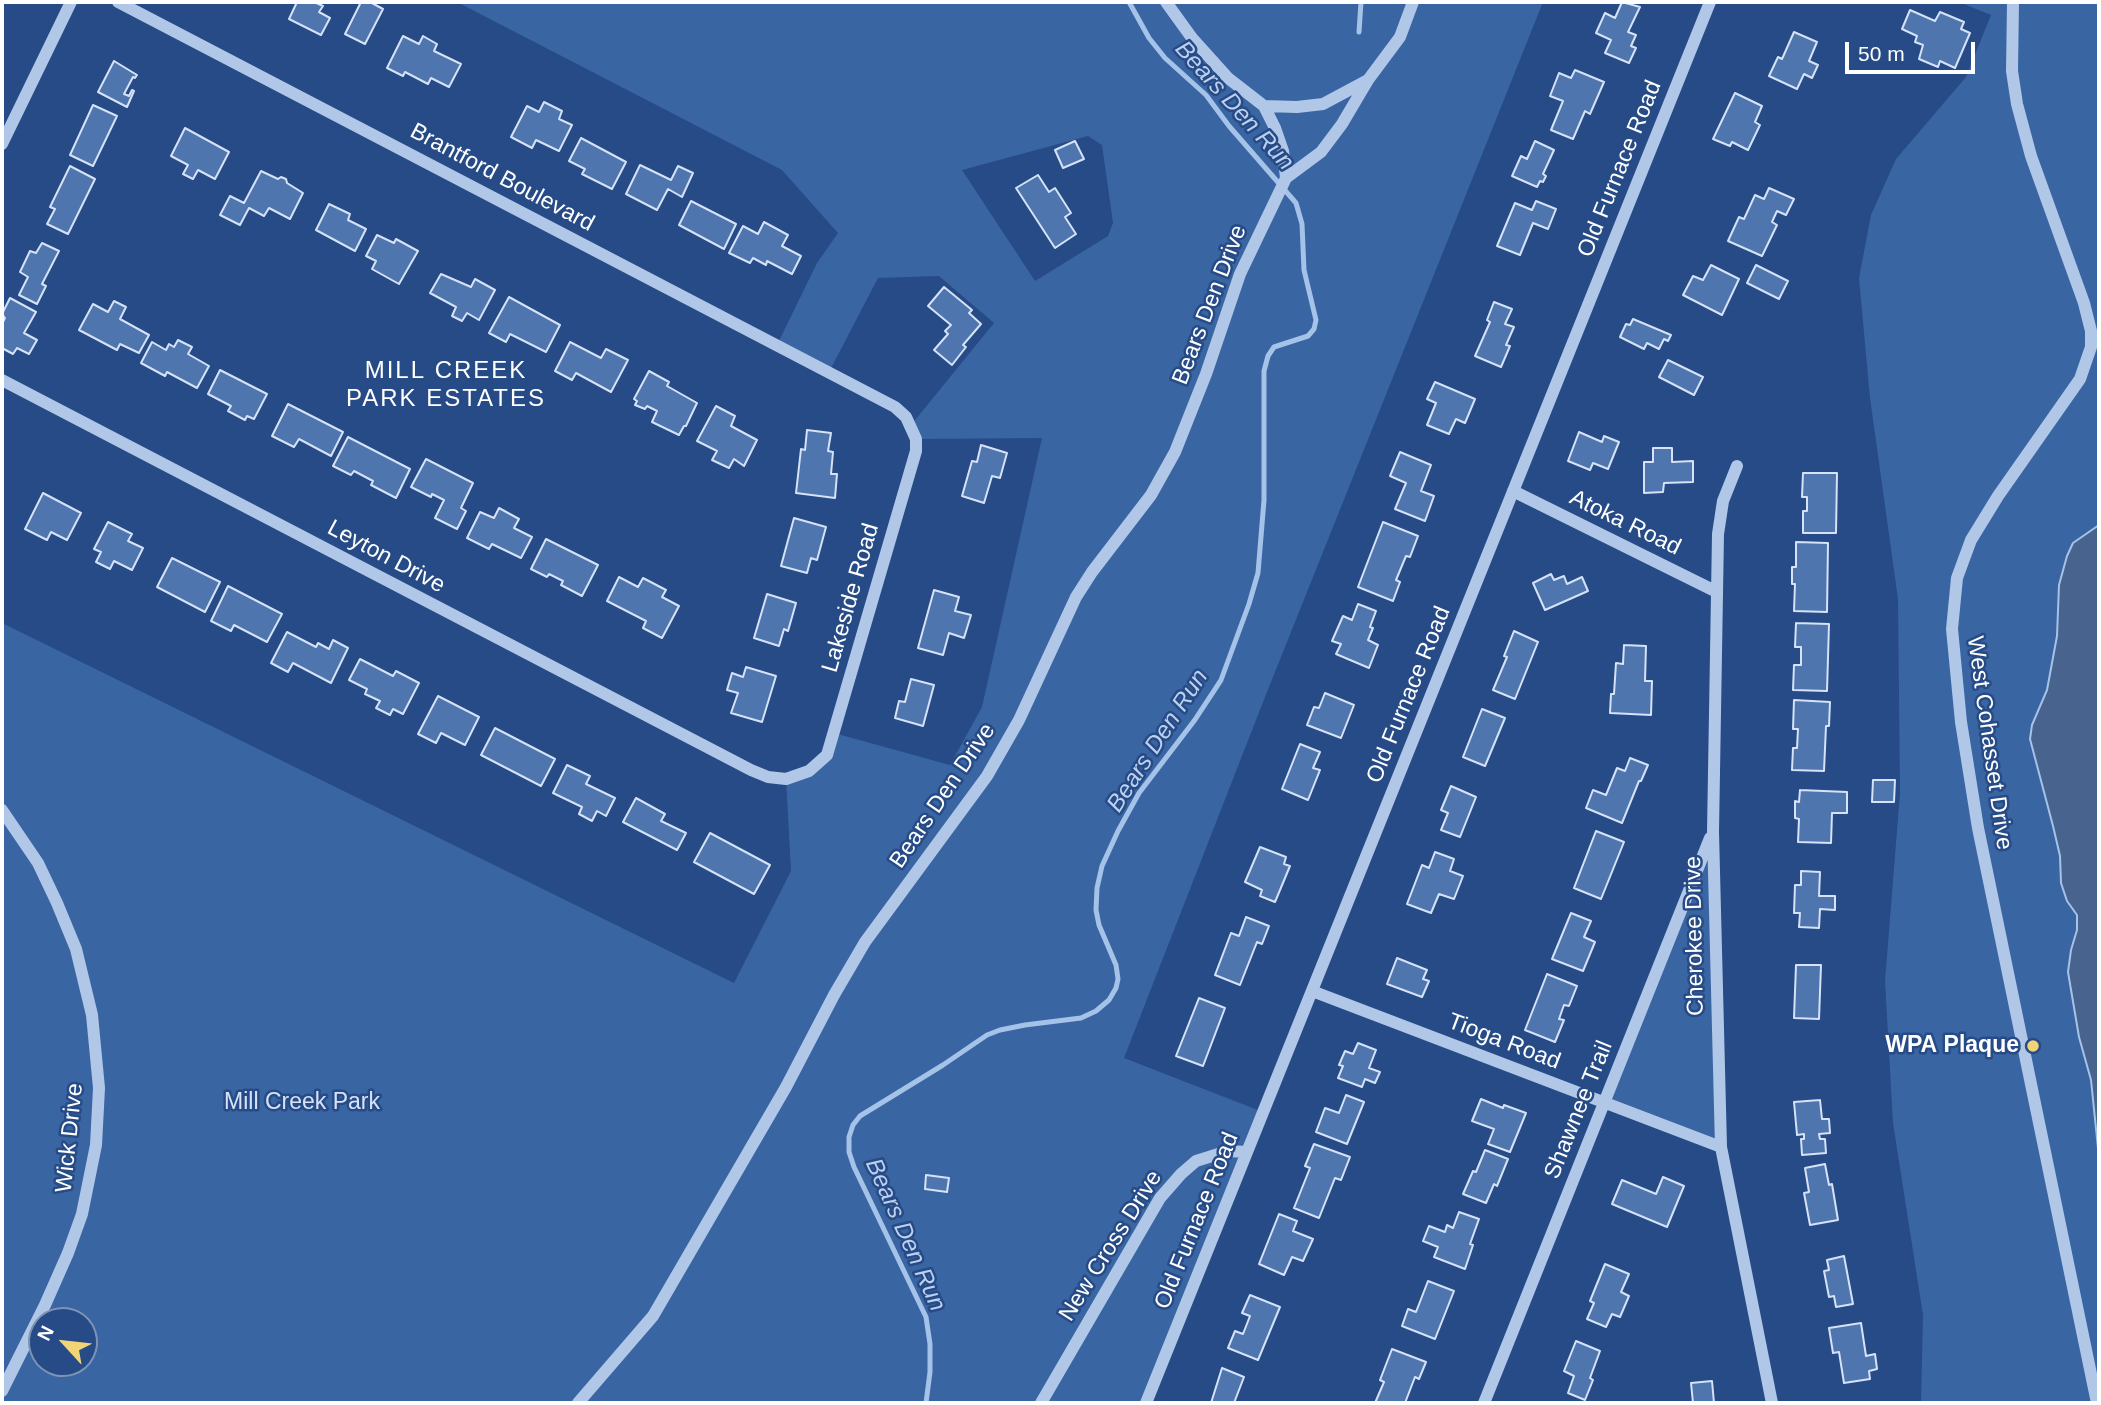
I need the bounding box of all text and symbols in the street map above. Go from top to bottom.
scale bar [1849,28,1979,72]
water label: Bears Den Run [1168,35,1300,177]
text: 50 m [1858,42,1905,65]
street label: Old Furnace Road [1572,77,1668,261]
street label: Brantford Boulevard [405,118,599,238]
street label: Bears Den Drive [1167,221,1253,389]
district label: MILL CREEK PARK ESTATES [347,357,545,413]
street label: Atoka Road [1565,484,1685,562]
street label: Leyton Drive [323,515,449,599]
street label: Lakeside Road [817,520,885,676]
street label: Old Furnace Road [1361,603,1457,787]
street label: West Cohasset Drive [1960,634,2018,852]
water label: Bears Den Run [1101,664,1215,818]
street label: Bears Den Drive [884,718,1002,874]
street label: Cherokee Drive [1680,856,1710,1016]
street label: Tioga Road [1444,1008,1564,1076]
place label: WPA Plaque [1885,1032,2019,1060]
street label: Shawnee Trail [1539,1037,1619,1183]
marker: WPA Plaque [2025,1038,2041,1054]
street label: Wick Drive [51,1082,89,1194]
park label: Mill Creek Park [224,1089,380,1117]
street label: Old Furnace Road [1149,1129,1245,1313]
water label: Bears Den Run [858,1154,952,1316]
street label: New Cross Drive [1054,1166,1168,1326]
north arrow [28,1307,98,1377]
text: N [33,1322,58,1344]

